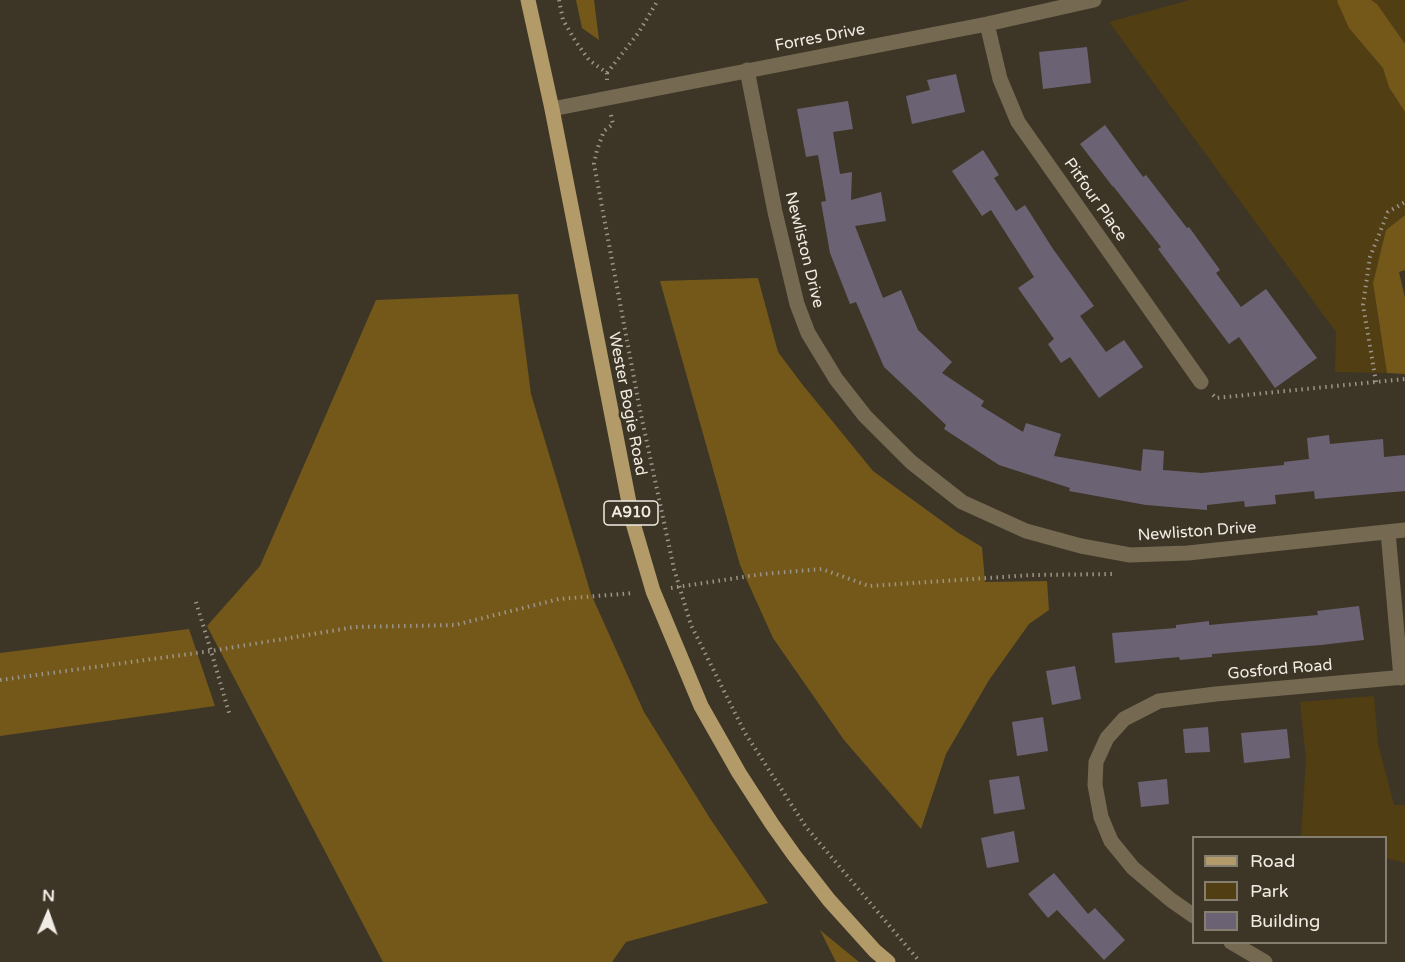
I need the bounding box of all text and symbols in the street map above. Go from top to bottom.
street label: Forres Drive [773,20,867,56]
street label: Pitfour Place [1059,155,1131,245]
street label: Newliston Drive [780,190,828,310]
street label: Wester Bogie Road [604,331,650,477]
road number: A910 [604,501,658,525]
street label: Newliston Drive [1137,518,1257,546]
street label: Gosford Road [1227,656,1333,684]
legend [1192,836,1387,944]
text: Road [1250,850,1295,872]
text: Park [1250,880,1288,902]
north arrow [18,884,78,944]
text: N [42,886,55,906]
text: Building [1250,910,1320,932]

